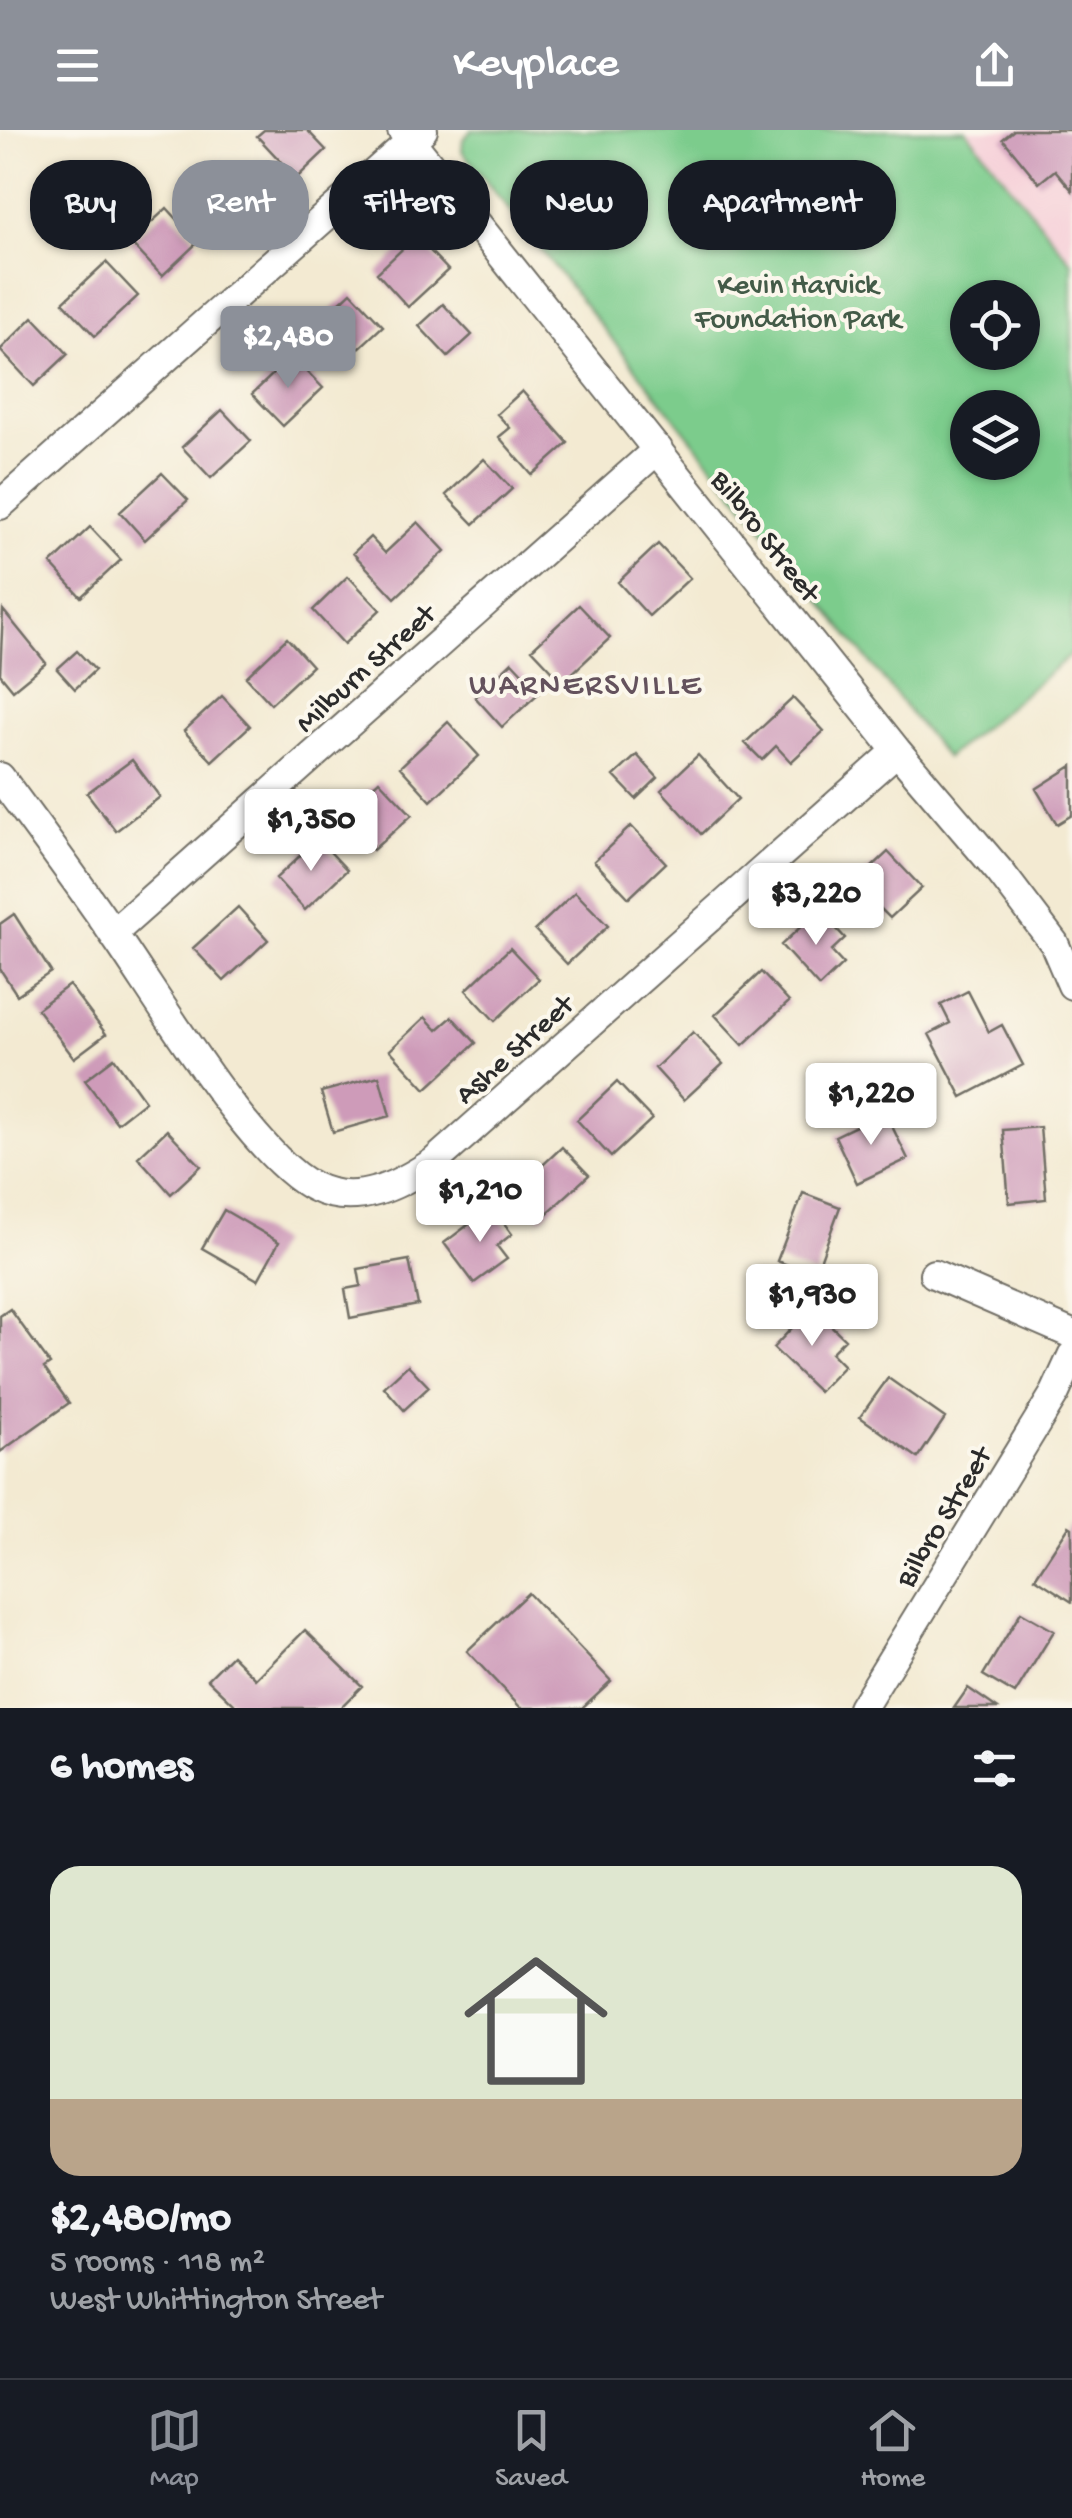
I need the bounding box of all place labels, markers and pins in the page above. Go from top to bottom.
pin: $2,480 [207,306,369,391]
pin: $1,350 [230,789,392,874]
pin: $3,220 [735,863,897,948]
pin: $1,220 [790,1063,952,1148]
pin: $1,210 [399,1160,561,1245]
pin: $1,930 [731,1264,893,1349]

